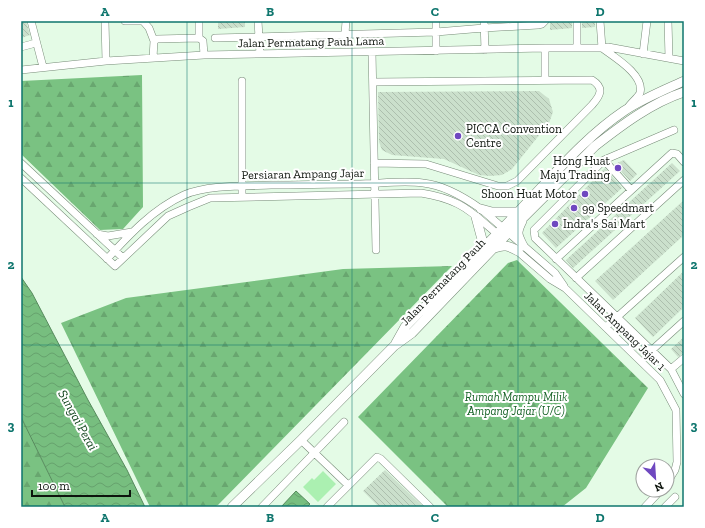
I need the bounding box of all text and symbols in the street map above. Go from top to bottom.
text: A [101,4,110,19]
text: B [266,4,274,19]
text: C [431,4,439,19]
text: D [595,4,605,19]
street label: Jalan Permatang Pauh Lama [238,34,385,50]
text: 1 [8,95,14,110]
text: 1 [691,95,697,110]
place label: PICCA Convention Centre [466,122,562,150]
marker: PICCA Convention Centre [453,131,463,141]
place label: Hong Huat Maju Trading [540,154,611,183]
marker: Hong Huat Maju Trading [613,163,623,173]
street label: Persiaran Ampang Jajar [241,166,365,183]
place label: Shoon Huat Motor [481,187,577,201]
marker: Shoon Huat Motor [580,189,590,199]
place label: 99 Speedmart [582,201,655,215]
marker: 99 Speedmart [569,203,579,213]
place label: Indra's Sai Mart [563,217,646,231]
marker: Indra's Sai Mart [550,219,560,229]
street label: Jalan Permatang Pauh [398,235,488,328]
text: 2 [8,257,15,272]
text: 2 [691,257,698,272]
street label: Jalan Ampang Jajar 1 [581,289,669,374]
water label: Sungai Perai [55,387,101,453]
park label: Rumah Mampu Milik Ampang Jajar (U/C) [465,390,568,418]
text: 3 [8,418,15,433]
text: 3 [691,418,698,433]
north arrow [635,458,675,498]
scale bar [32,472,130,498]
text: 100 m [38,479,70,493]
text: N [652,479,666,495]
text: A [101,510,110,525]
text: B [266,510,274,525]
text: C [431,510,439,525]
text: D [595,510,605,525]

